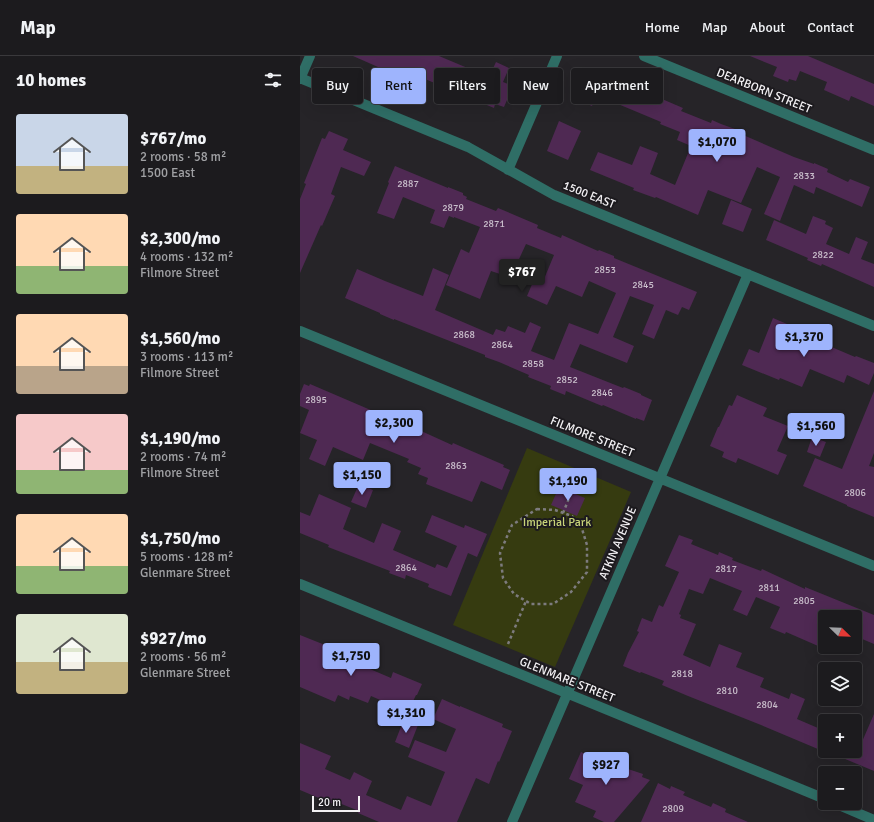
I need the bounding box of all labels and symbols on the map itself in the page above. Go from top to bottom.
street label: DEARBORN STREET [714,65,814,117]
pin: $1,070 [684,129,750,163]
house number: 2833 [793,170,815,182]
house number: 2887 [397,178,419,190]
street label: 1500 EAST [561,178,617,212]
house number: 2879 [442,202,464,214]
house number: 2871 [483,218,505,230]
house number: 2822 [812,249,834,261]
pin: $767 [498,259,546,293]
house number: 2853 [594,264,616,276]
house number: 2845 [632,279,654,291]
pin: $1,370 [771,324,837,358]
house number: 2868 [453,329,475,341]
house number: 2864 [491,339,513,351]
house number: 2858 [522,358,544,370]
house number: 2852 [556,374,578,386]
house number: 2846 [591,387,613,399]
house number: 2895 [305,394,327,406]
pin: $2,300 [361,410,427,444]
street label: FILMORE STREET [548,413,636,461]
pin: $1,560 [783,413,849,447]
house number: 2863 [445,460,467,472]
pin: $1,150 [329,462,395,496]
pin: $1,190 [535,468,601,502]
house number: 2806 [844,487,866,499]
street label: ATKIN AVENUE [596,504,640,582]
park label: Imperial Park [523,515,591,530]
house number: 2864 [395,562,417,574]
house number: 2817 [715,563,737,575]
house number: 2811 [758,582,780,594]
house number: 2805 [793,595,815,607]
north arrow [818,610,862,654]
pin: $1,750 [318,643,384,677]
street label: GLENMARE STREET [517,654,617,706]
house number: 2818 [671,668,693,680]
house number: 2810 [716,685,738,697]
house number: 2804 [756,699,778,711]
pin: $1,310 [373,700,439,734]
pin: $927 [582,752,630,786]
scale bar [312,794,360,813]
house number: 2809 [662,803,684,815]

